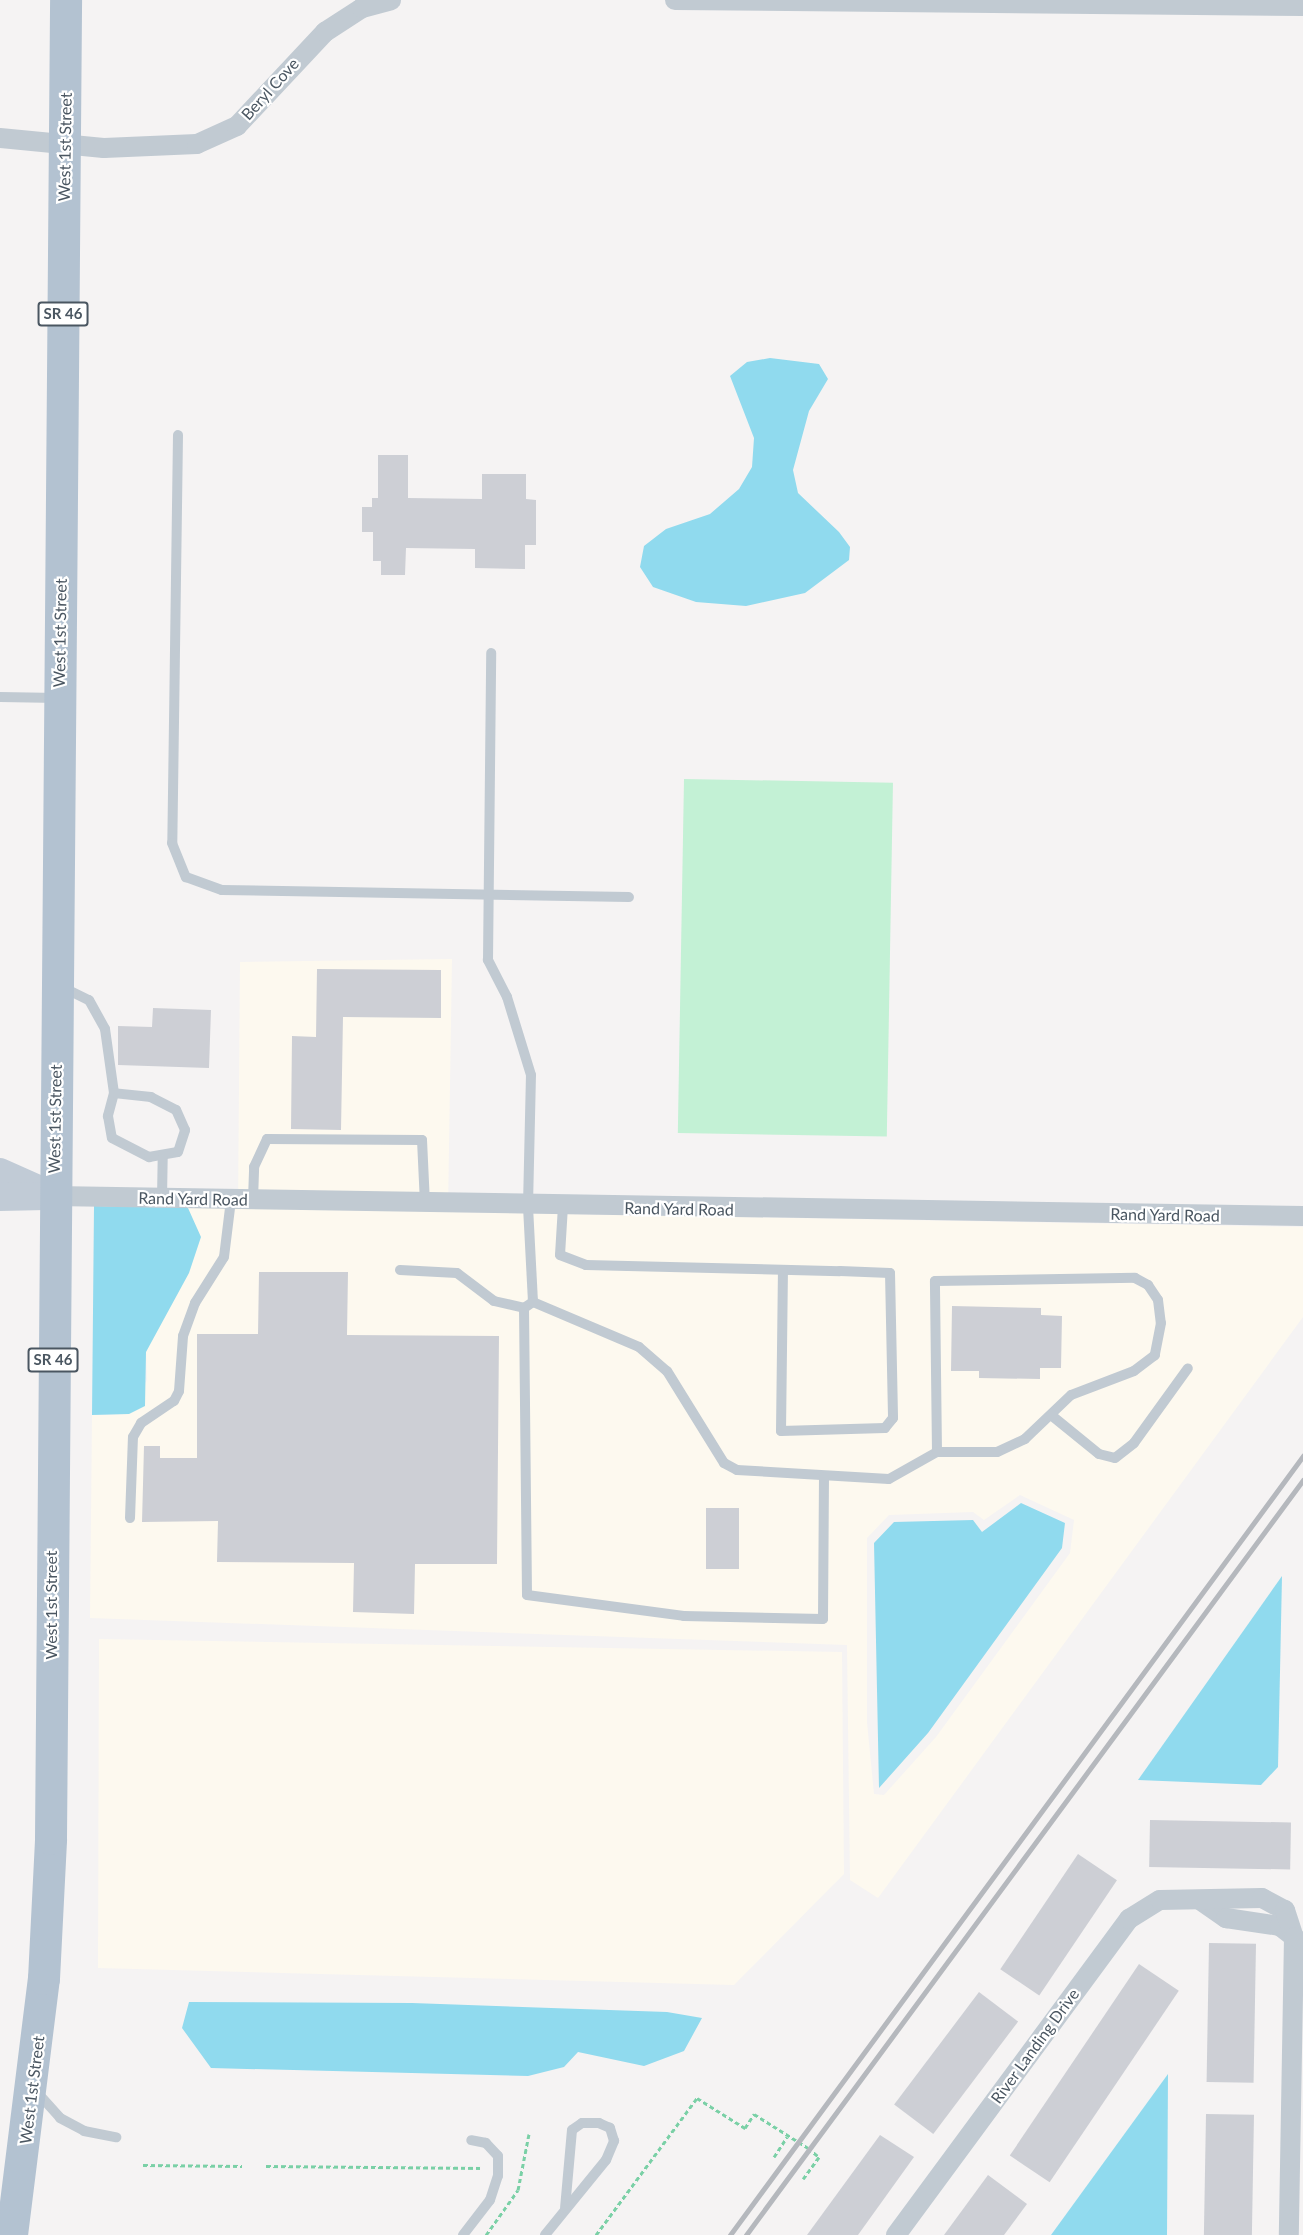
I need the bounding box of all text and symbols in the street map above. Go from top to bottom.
street label: Beryl Cove [237,54,303,124]
street label: West 1st Street [54,92,76,202]
road number: SR 46 [38,302,88,326]
street label: West 1st Street [49,578,71,688]
street label: West 1st Street [44,1064,66,1174]
street label: Rand Yard Road [138,1188,248,1210]
street label: Rand Yard Road [624,1198,734,1220]
street label: Rand Yard Road [1110,1204,1220,1226]
road number: SR 46 [28,1348,78,1372]
street label: West 1st Street [41,1550,61,1660]
street label: River Landing Drive [987,1985,1083,2107]
street label: West 1st Street [16,2035,48,2145]

